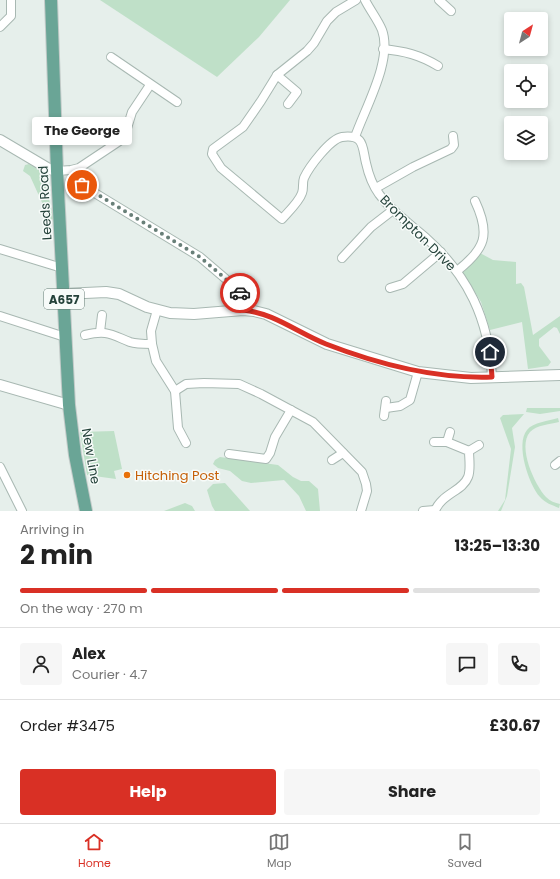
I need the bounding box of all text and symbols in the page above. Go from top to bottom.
north arrow [504,12,548,56]
map controls [504,12,548,160]
button: locate [504,64,548,108]
button: layers [504,116,548,160]
callout: The George [32,117,132,145]
text: The George [44,121,120,140]
street label: Leeds Road [34,165,56,241]
pin [65,168,99,202]
icon: bag [71,174,93,196]
street label: Brompton Drive [376,191,460,275]
courier [220,273,260,313]
icon: car [229,282,251,304]
road number: A657 [44,289,84,309]
pin [473,335,507,369]
icon: home [479,341,501,363]
street label: New Line [77,427,105,485]
place label: Hitching Post [135,466,220,485]
marker: Hitching Post [122,470,132,480]
text: Arriving in [20,520,84,539]
text: 13:25–13:30 [454,535,540,556]
text: 2 min [20,537,93,573]
text: On the way · 270 m [20,599,143,618]
button: person [20,643,62,685]
text: Alex [72,643,106,664]
button: chat [446,643,488,685]
button: phone [498,643,540,685]
text: Courier · 4.7 [72,665,147,684]
text: Order #3475 [20,715,115,736]
text: £30.67 [489,715,540,736]
button: Help [20,769,276,815]
button: Share [284,769,540,815]
tab: Home [78,831,111,872]
tab: Map [267,831,291,872]
tab: Saved [448,831,482,872]

